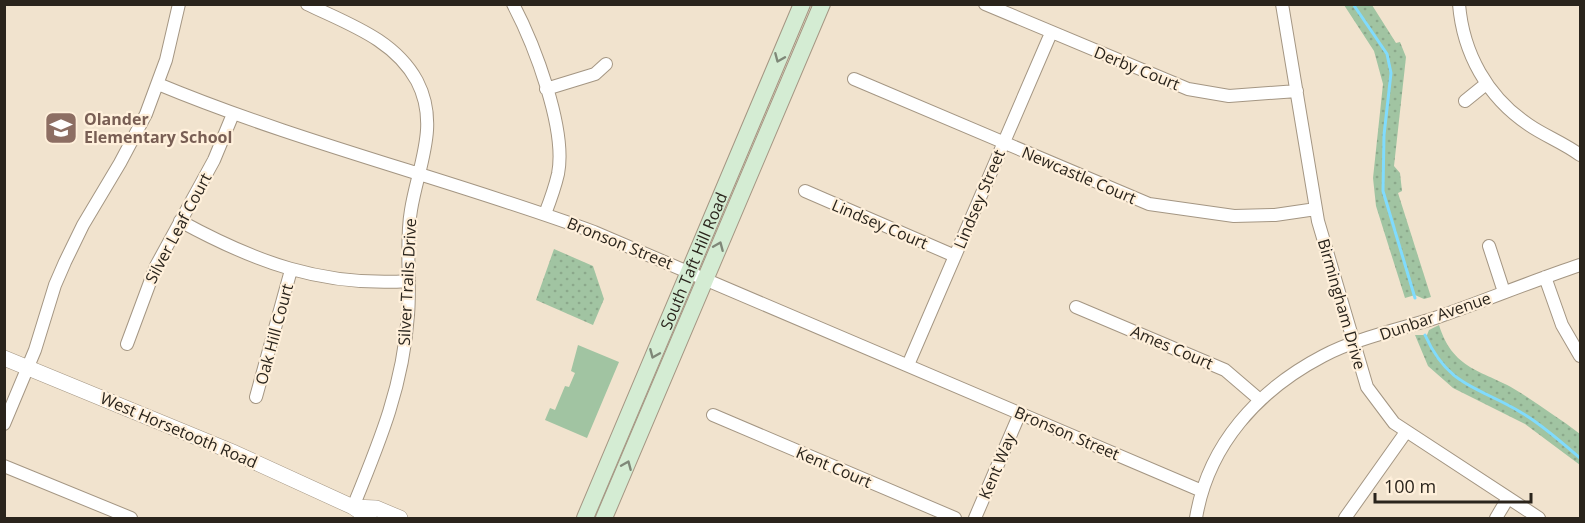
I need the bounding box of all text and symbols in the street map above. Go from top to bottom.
street label: Derby Court [1091,41,1184,95]
one-way arrow [775,52,787,63]
place label: Olander Elementary School [84,108,232,148]
school or university icon: Olander Elementary School [43,110,79,146]
street label: Newcastle Court [1018,141,1140,209]
street label: Lindsey Street [948,146,1010,252]
street label: Silver Leaf Court [140,169,217,287]
street label: South Taft Hill Road [655,189,732,333]
street label: Lindsey Court [829,194,932,254]
street label: Bronson Street [564,212,676,274]
street label: Silver Trails Drive [393,218,421,346]
street label: Birmingham Drive [1313,236,1371,372]
one-way arrow [712,242,724,253]
street label: Oak Hill Court [250,281,298,387]
street label: Dunbar Avenue [1376,287,1494,345]
street label: Ames Court [1127,320,1217,374]
one-way arrow [649,348,661,359]
street label: West Horsetooth Road [97,387,261,473]
street label: Bronson Street [1011,401,1123,465]
street label: Kent Way [973,429,1021,503]
street label: Kent Court [793,441,875,493]
one-way arrow [620,460,632,471]
scale bar [1375,466,1531,504]
text: 100 m [1384,474,1436,498]

